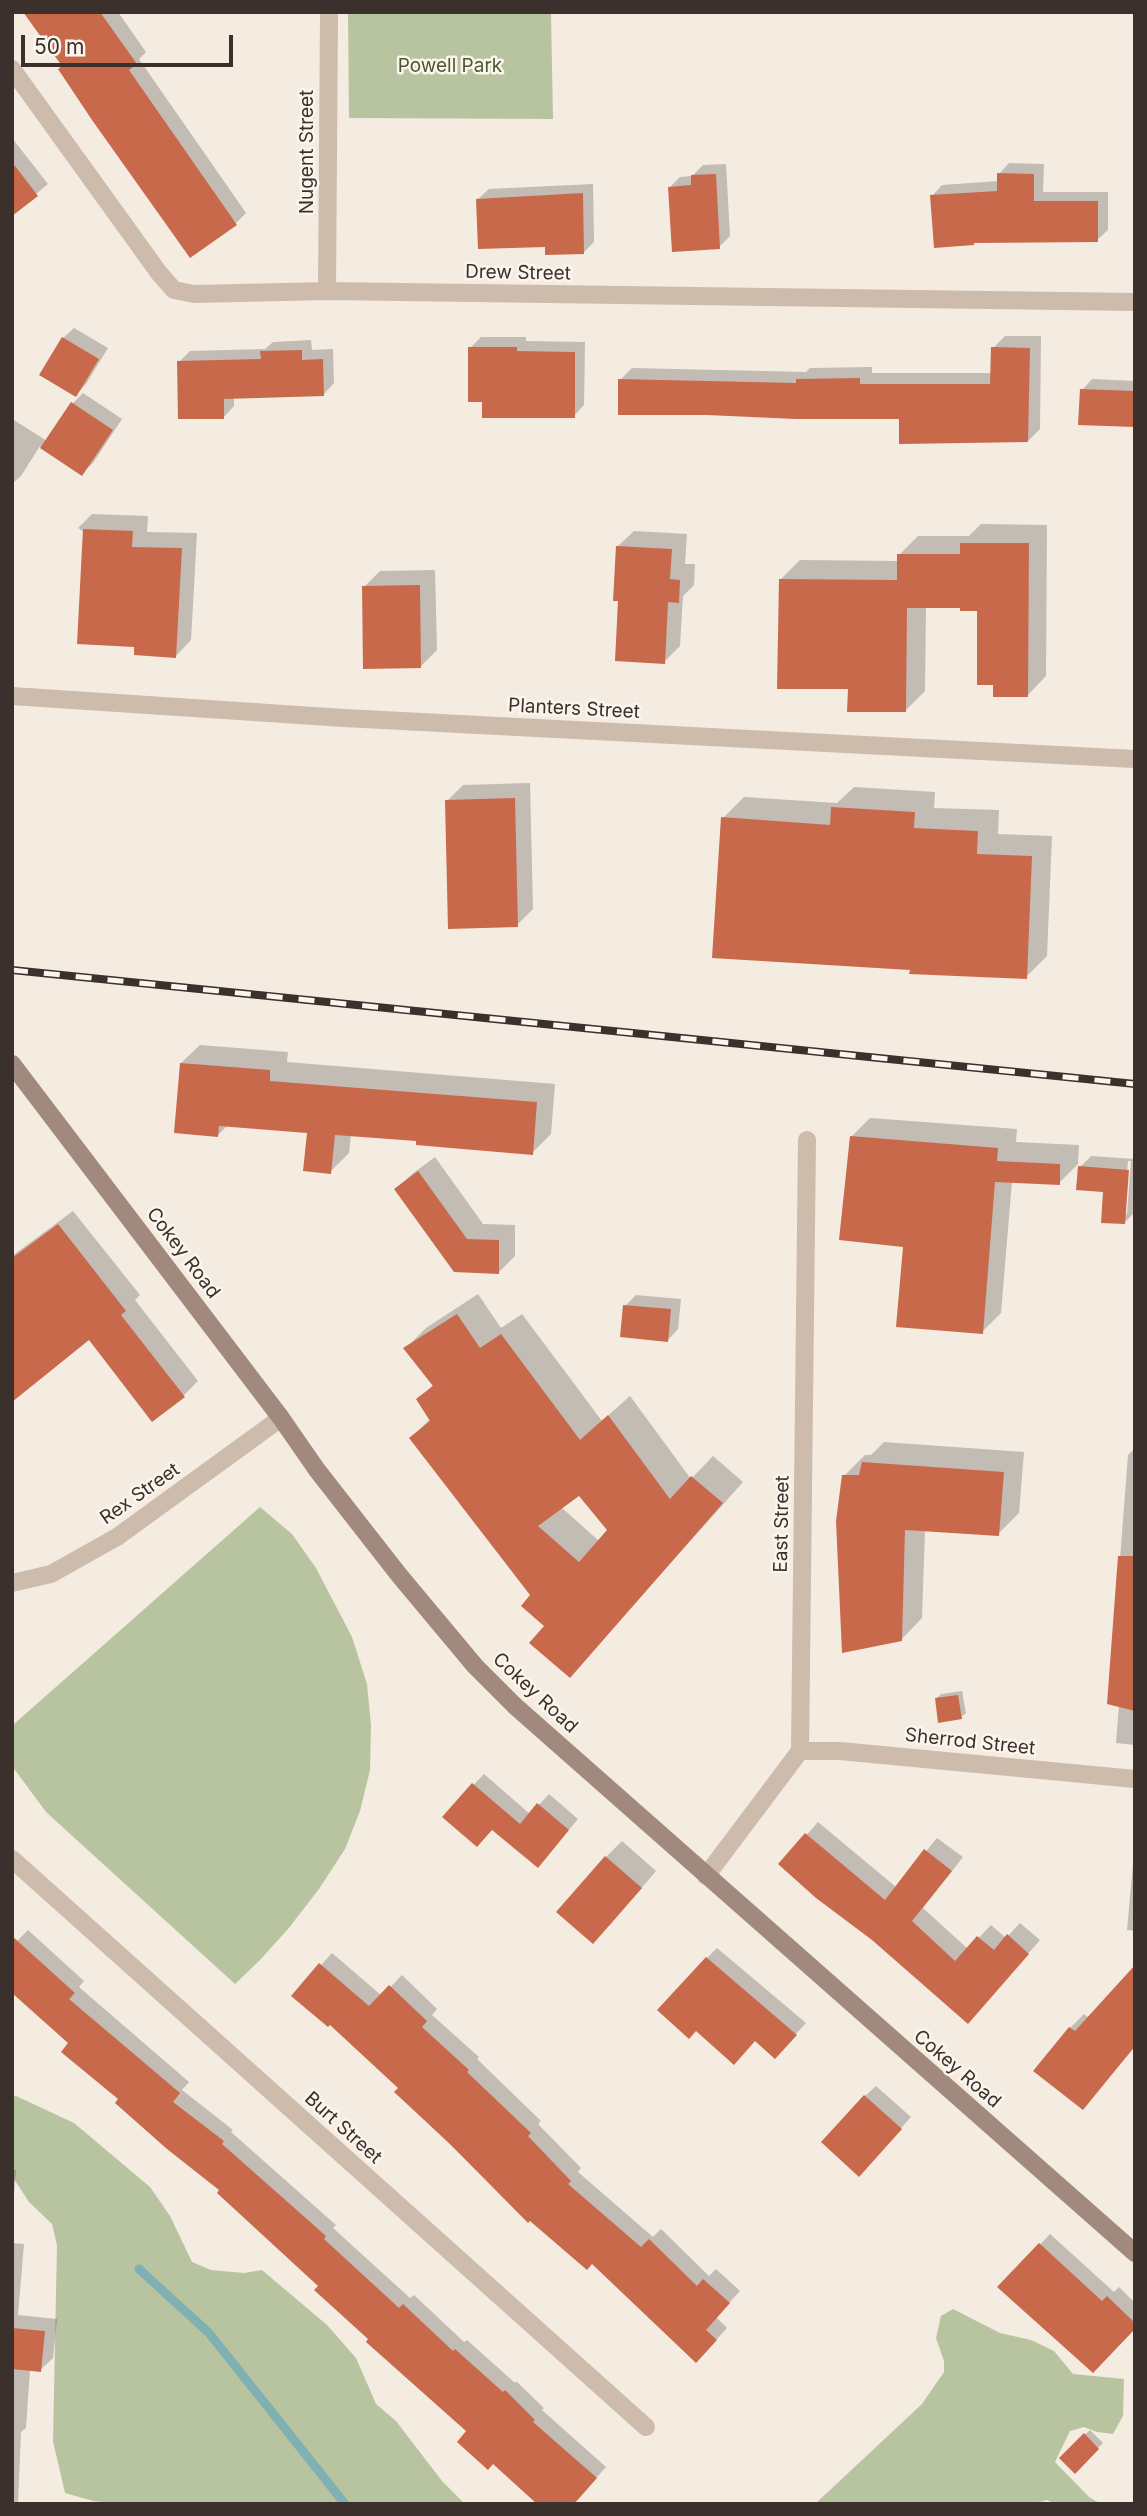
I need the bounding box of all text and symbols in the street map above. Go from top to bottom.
scale bar [24,21,236,65]
text: 50 m [34,34,84,59]
park label: Powell Park [398,55,502,77]
street label: Nugent Street [296,90,318,214]
street label: Drew Street [465,261,571,285]
street label: Planters Street [508,694,640,724]
street label: Cokey Road [141,1203,225,1303]
street label: Rex Street [96,1458,184,1530]
street label: East Street [770,1475,794,1573]
street label: Cokey Road [488,1648,582,1738]
street label: Sherrod Street [904,1724,1036,1760]
street label: Cokey Road [909,2025,1005,2113]
street label: Burt Street [300,2087,386,2169]

